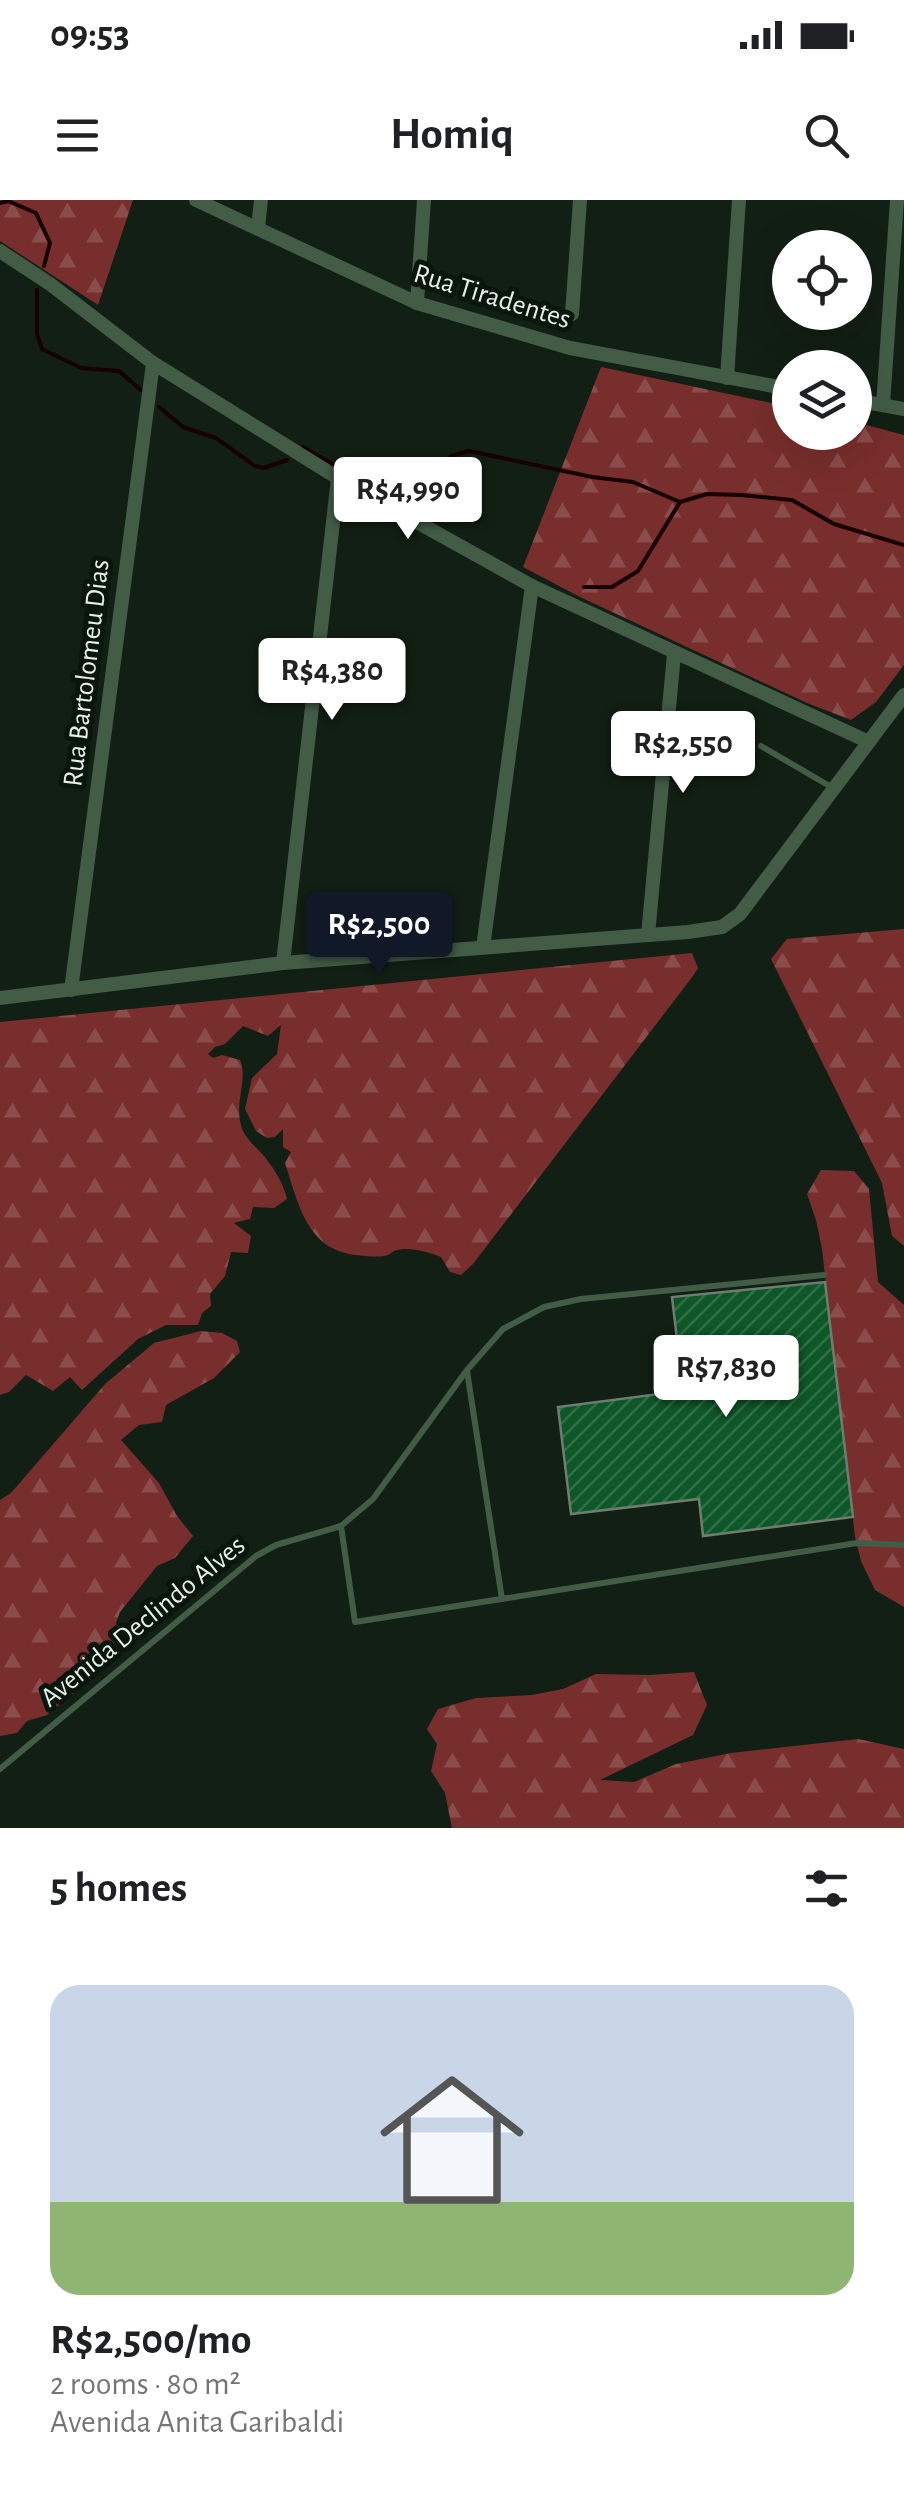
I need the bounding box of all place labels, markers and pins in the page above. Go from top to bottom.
pin: R$4,990 [316,457,500,542]
pin: R$4,380 [240,638,424,723]
pin: R$2,550 [591,711,775,796]
pin: R$2,500 [287,892,471,977]
pin: R$7,830 [634,1335,818,1420]

